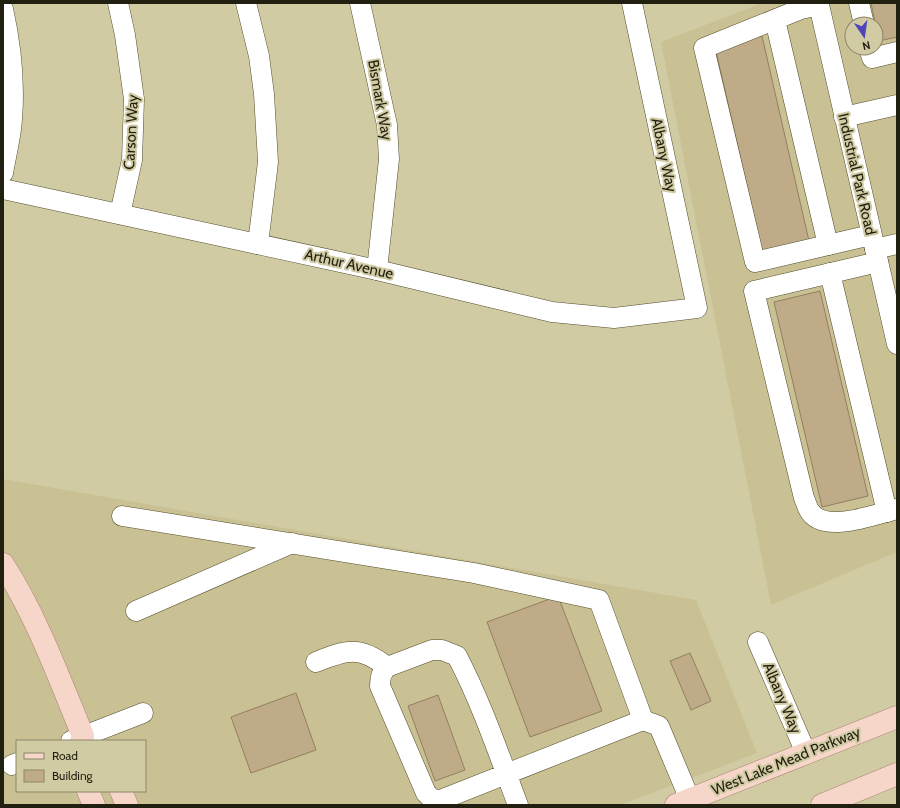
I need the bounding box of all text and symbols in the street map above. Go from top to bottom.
north arrow [844,16,884,56]
text: N [861,38,872,53]
street label: Bismark Way [364,58,396,142]
street label: Carson Way [120,93,142,170]
street label: Industrial Park Road [834,111,880,237]
street label: Albany Way [647,116,681,194]
street label: Arthur Avenue [303,245,396,283]
street label: Albany Way [759,660,805,737]
street label: West Lake Mead Parkway [709,723,863,799]
legend [16,740,146,792]
text: Road [52,748,78,763]
text: Building [52,768,94,783]

